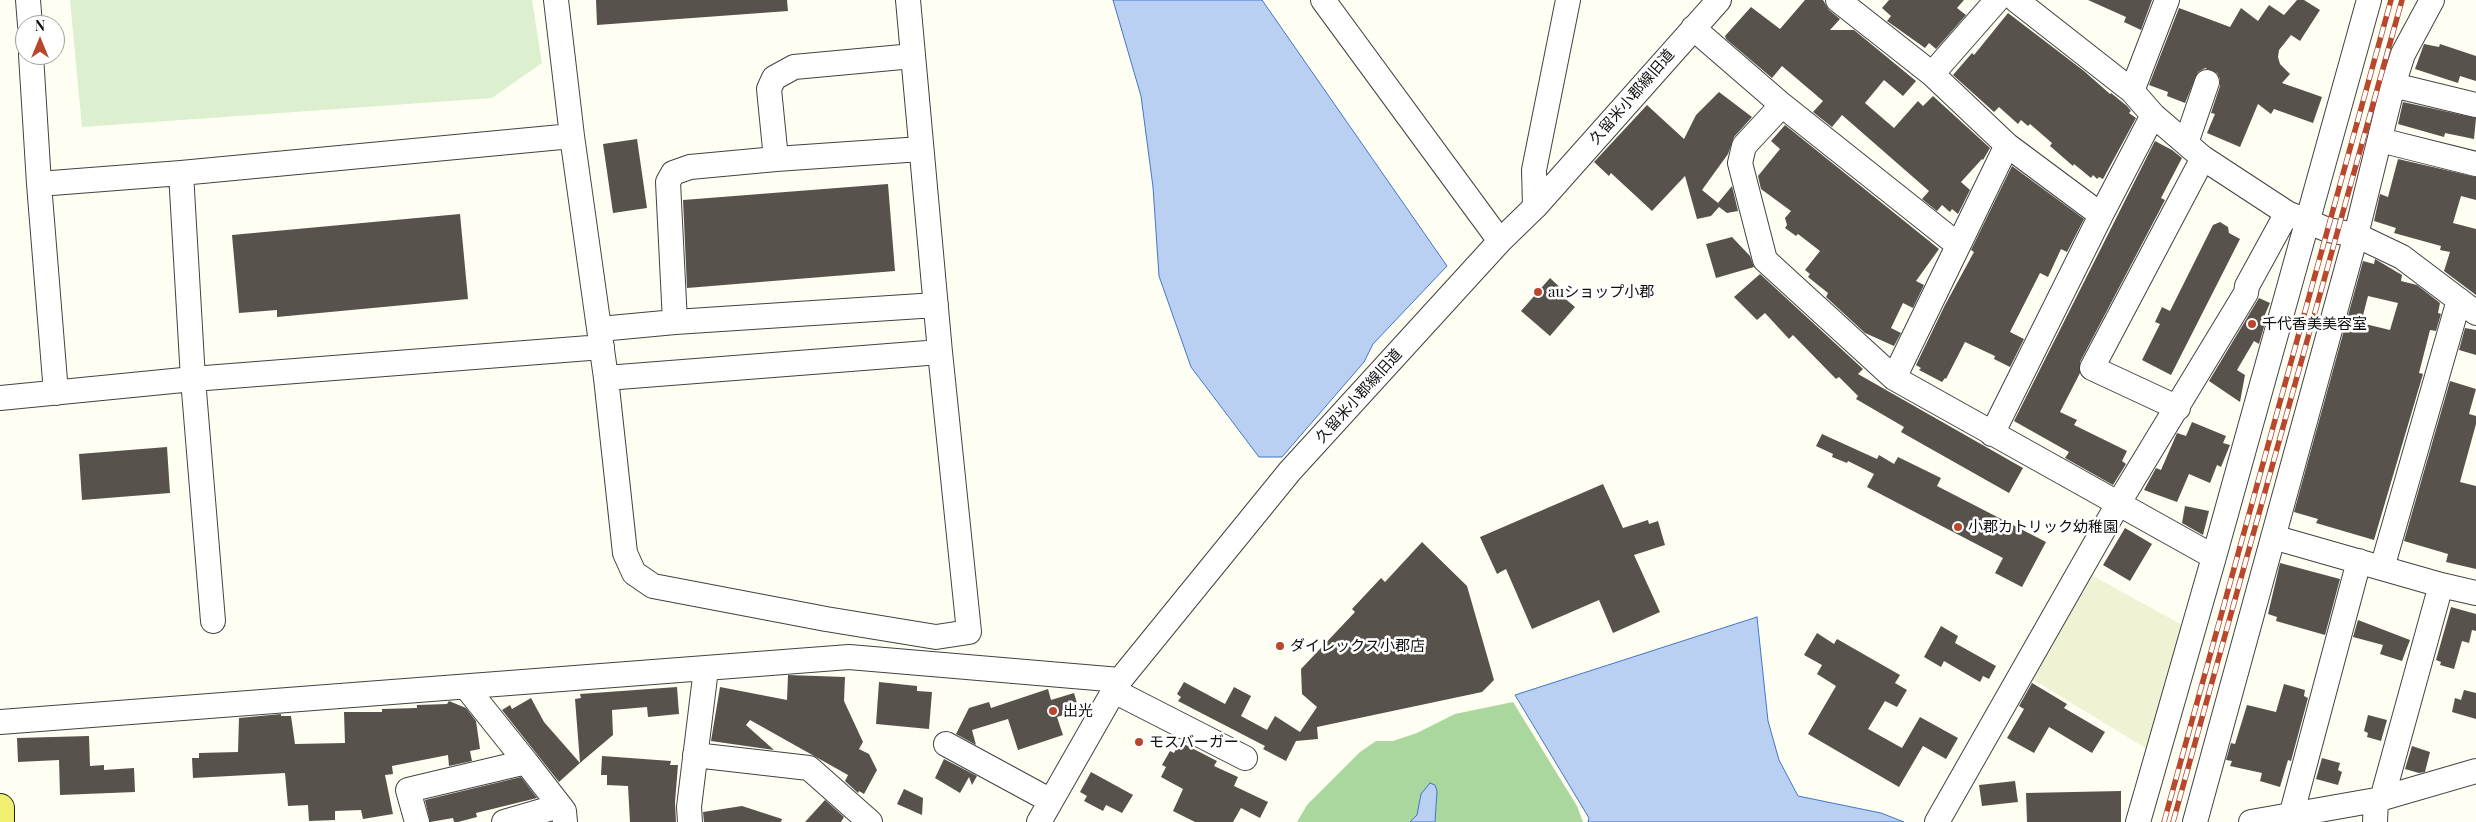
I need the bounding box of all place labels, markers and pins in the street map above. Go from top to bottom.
place label: auショップ小郡 [1548,283,1654,301]
marker: auショップ小郡 [1532,286,1544,298]
place label: 千代香美美容室 [2262,315,2367,333]
marker: 千代香美美容室 [2246,318,2258,330]
place label: 小郡カトリック幼稚園 [1968,518,2118,536]
marker: 小郡カトリック幼稚園 [1952,521,1964,533]
place label: ダイレックス小郡店 [1290,637,1425,655]
marker: ダイレックス小郡店 [1274,640,1286,652]
place label: 出光 [1063,702,1093,720]
marker: 出光 [1047,705,1059,717]
place label: モスバーガー [1149,733,1239,751]
marker: モスバーガー [1133,736,1145,748]

